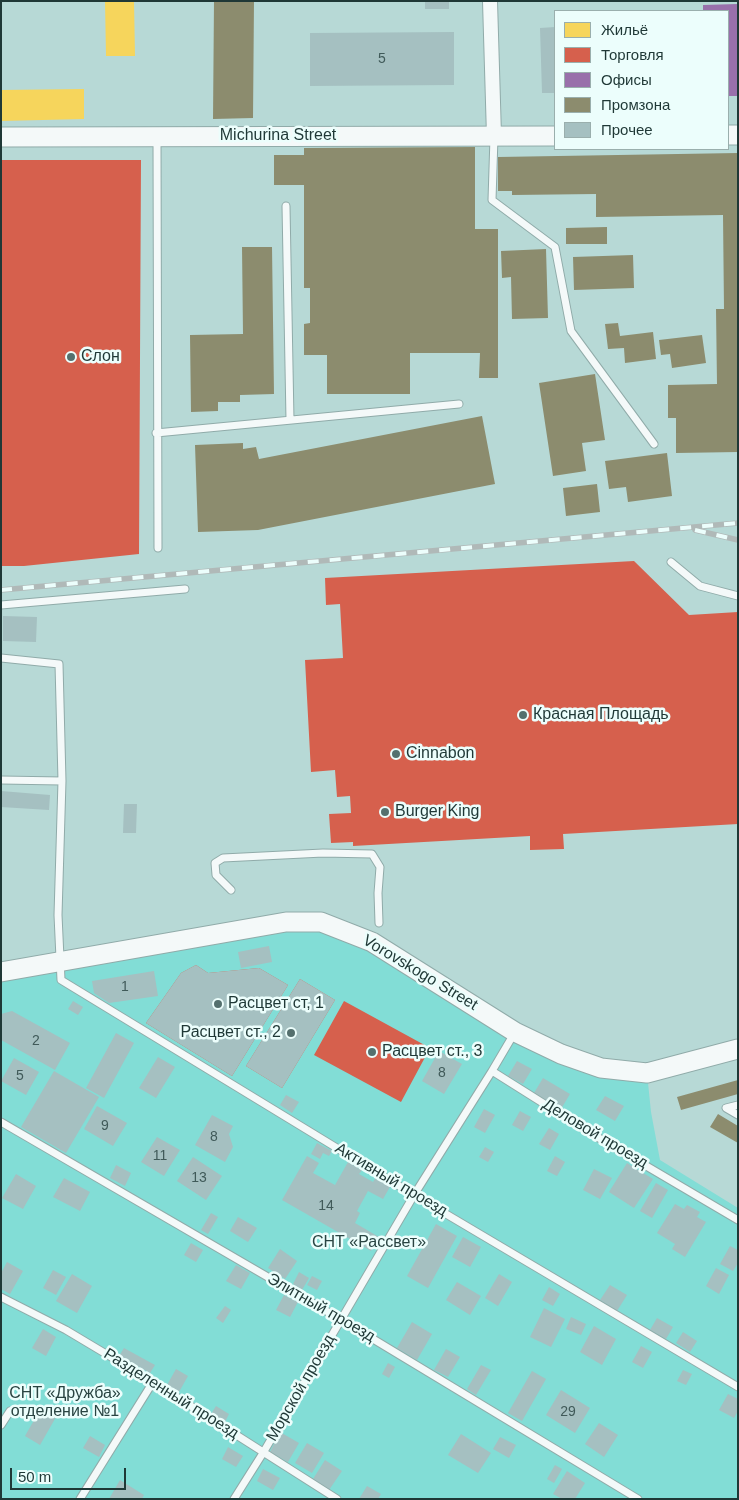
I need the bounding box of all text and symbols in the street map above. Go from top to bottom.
legend [554,10,729,150]
text: Жильё [601,21,648,38]
text: Торговля [601,46,664,63]
house number: 5 [378,51,386,67]
text: Офисы [601,71,652,88]
text: Промзона [601,96,670,113]
text: Прочее [601,121,653,138]
street label: Michurina Street [220,126,336,146]
place label: Слон [81,347,120,367]
marker: Слон [65,351,77,363]
place label: Красная Площадь [533,705,669,725]
marker: Красная Площадь [517,709,529,721]
place label: Cinnabon [406,744,474,764]
marker: Cinnabon [390,748,402,760]
place label: Burger King [395,802,479,822]
marker: Burger King [379,806,391,818]
street label: Vorovskogo Street [359,931,481,1015]
house number: 1 [121,979,129,995]
place label: Расцвет ст, 1 [228,994,324,1014]
marker: Расцвет ст, 1 [212,998,224,1010]
place label: Расцвет ст., 2 [181,1023,281,1043]
marker: Расцвет ст., 2 [285,1027,297,1039]
house number: 2 [32,1033,40,1049]
place label: Расцвет ст., 3 [382,1042,482,1062]
marker: Расцвет ст., 3 [366,1046,378,1058]
house number: 8 [438,1065,446,1081]
house number: 5 [16,1068,24,1084]
street label: Деловой проезд [539,1095,651,1173]
house number: 9 [101,1118,109,1134]
house number: 8 [210,1129,218,1145]
street label: Активный проезд [331,1139,451,1221]
house number: 11 [153,1148,167,1164]
house number: 13 [191,1170,207,1186]
house number: 14 [318,1198,334,1214]
park label: СНТ «Рассвет» [312,1233,426,1253]
street label: Элитный проезд [264,1269,378,1347]
street label: Морской проезд [263,1331,339,1445]
street label: Разделенный проезд [100,1345,242,1443]
park label: СНТ «Дружба» отделение №1 [9,1384,121,1422]
house number: 29 [560,1404,576,1420]
scale bar [12,1458,129,1490]
text: 50 m [18,1468,51,1485]

